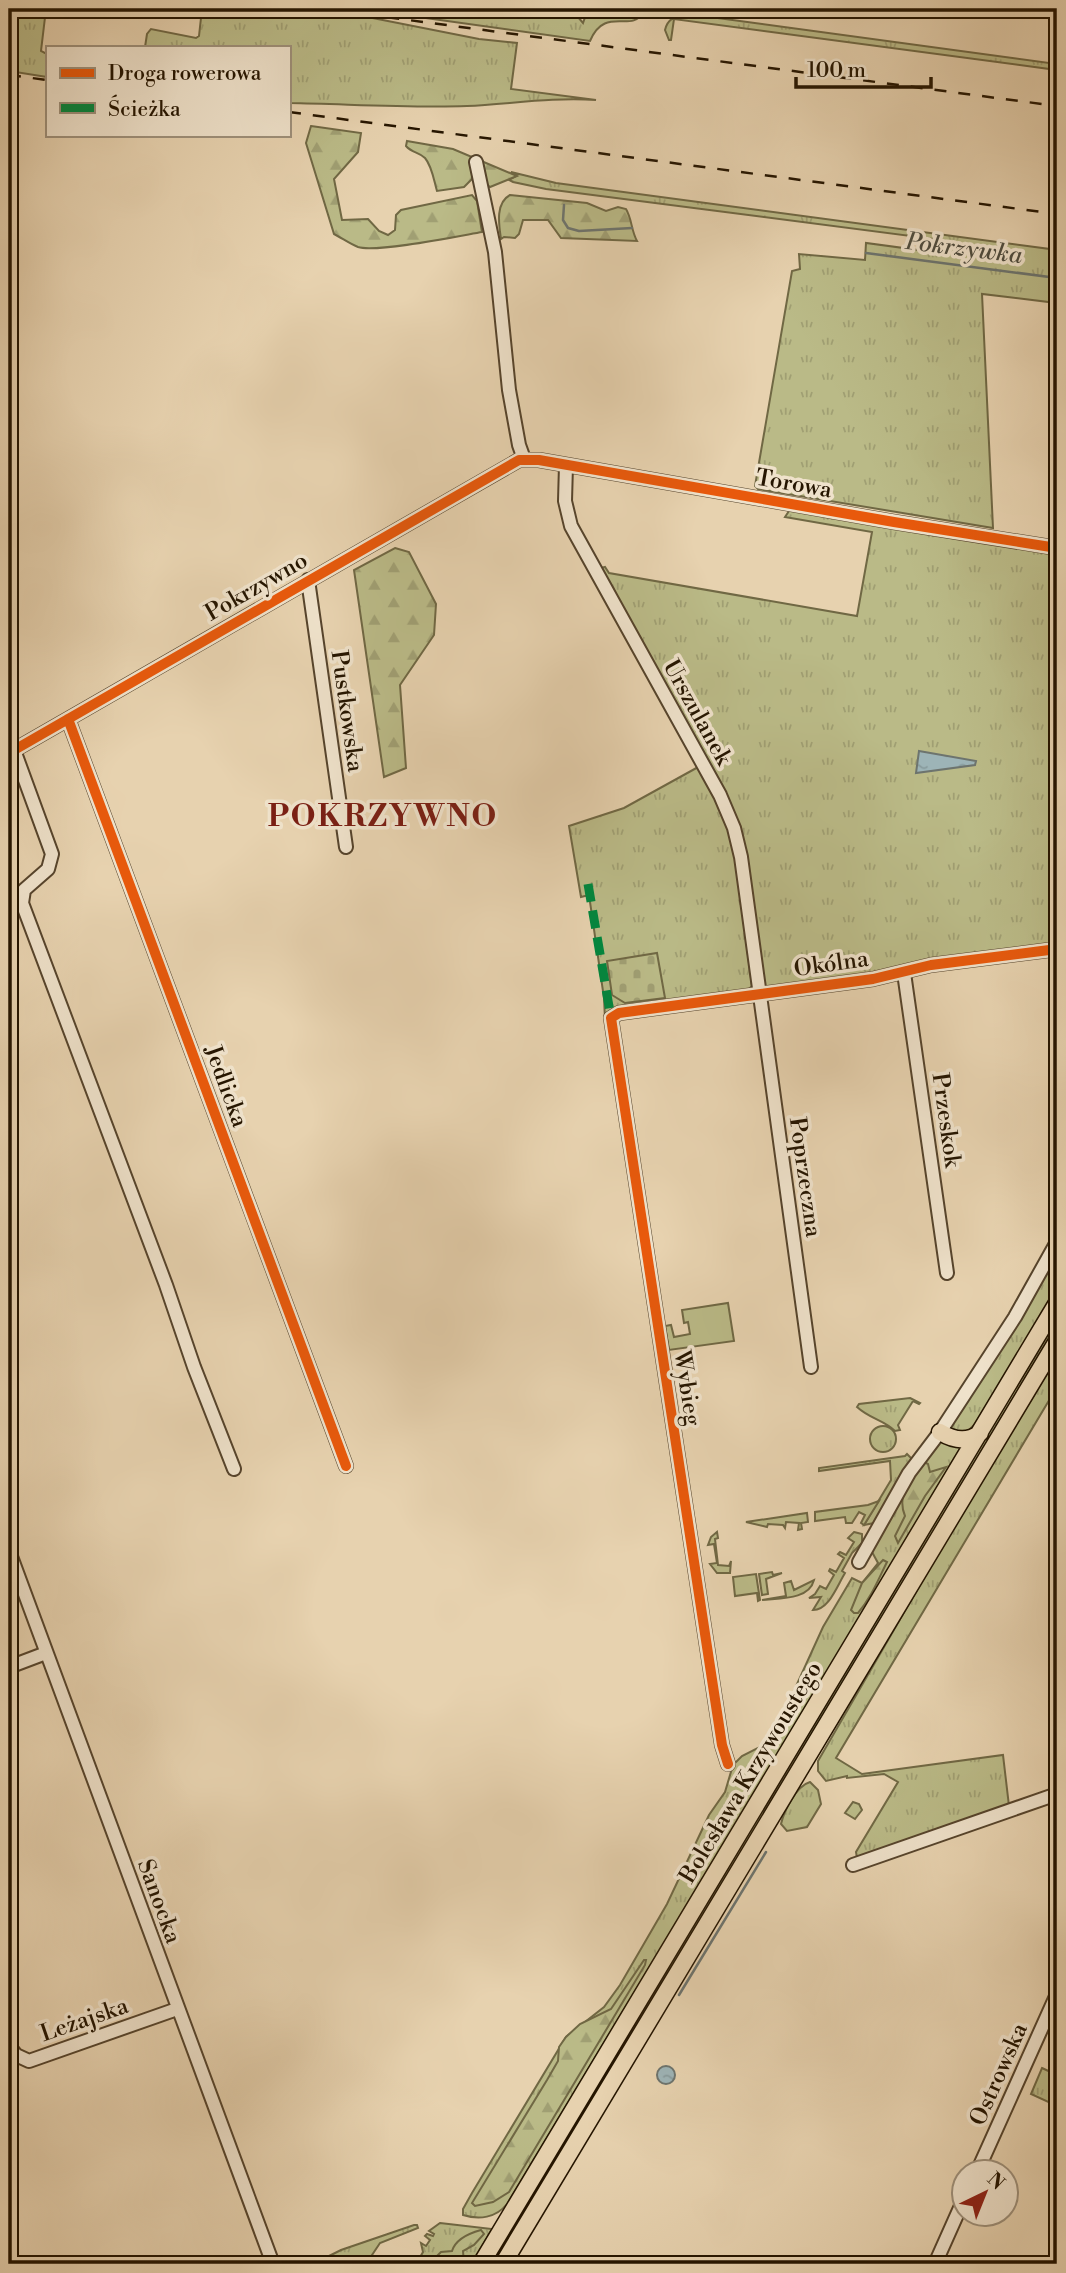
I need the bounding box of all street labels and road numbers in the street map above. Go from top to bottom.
street label: Torowa [754,464,834,505]
street label: Pokrzywno [200,546,313,627]
street label: Pustkowska [325,649,369,774]
street label: Urszulanek [657,655,738,771]
street label: Okólna [792,945,870,983]
street label: Jedlicka [198,1041,254,1131]
street label: Przeskok [926,1071,967,1170]
street label: Poprzeczna [783,1115,827,1239]
street label: Wybieg [667,1348,707,1428]
street label: Bolesława Krzywoustego [673,1657,828,1889]
street label: Sanocka [131,1855,187,1948]
street label: Leżajska [37,1992,132,2048]
street label: Ostrowska [964,2019,1034,2130]

